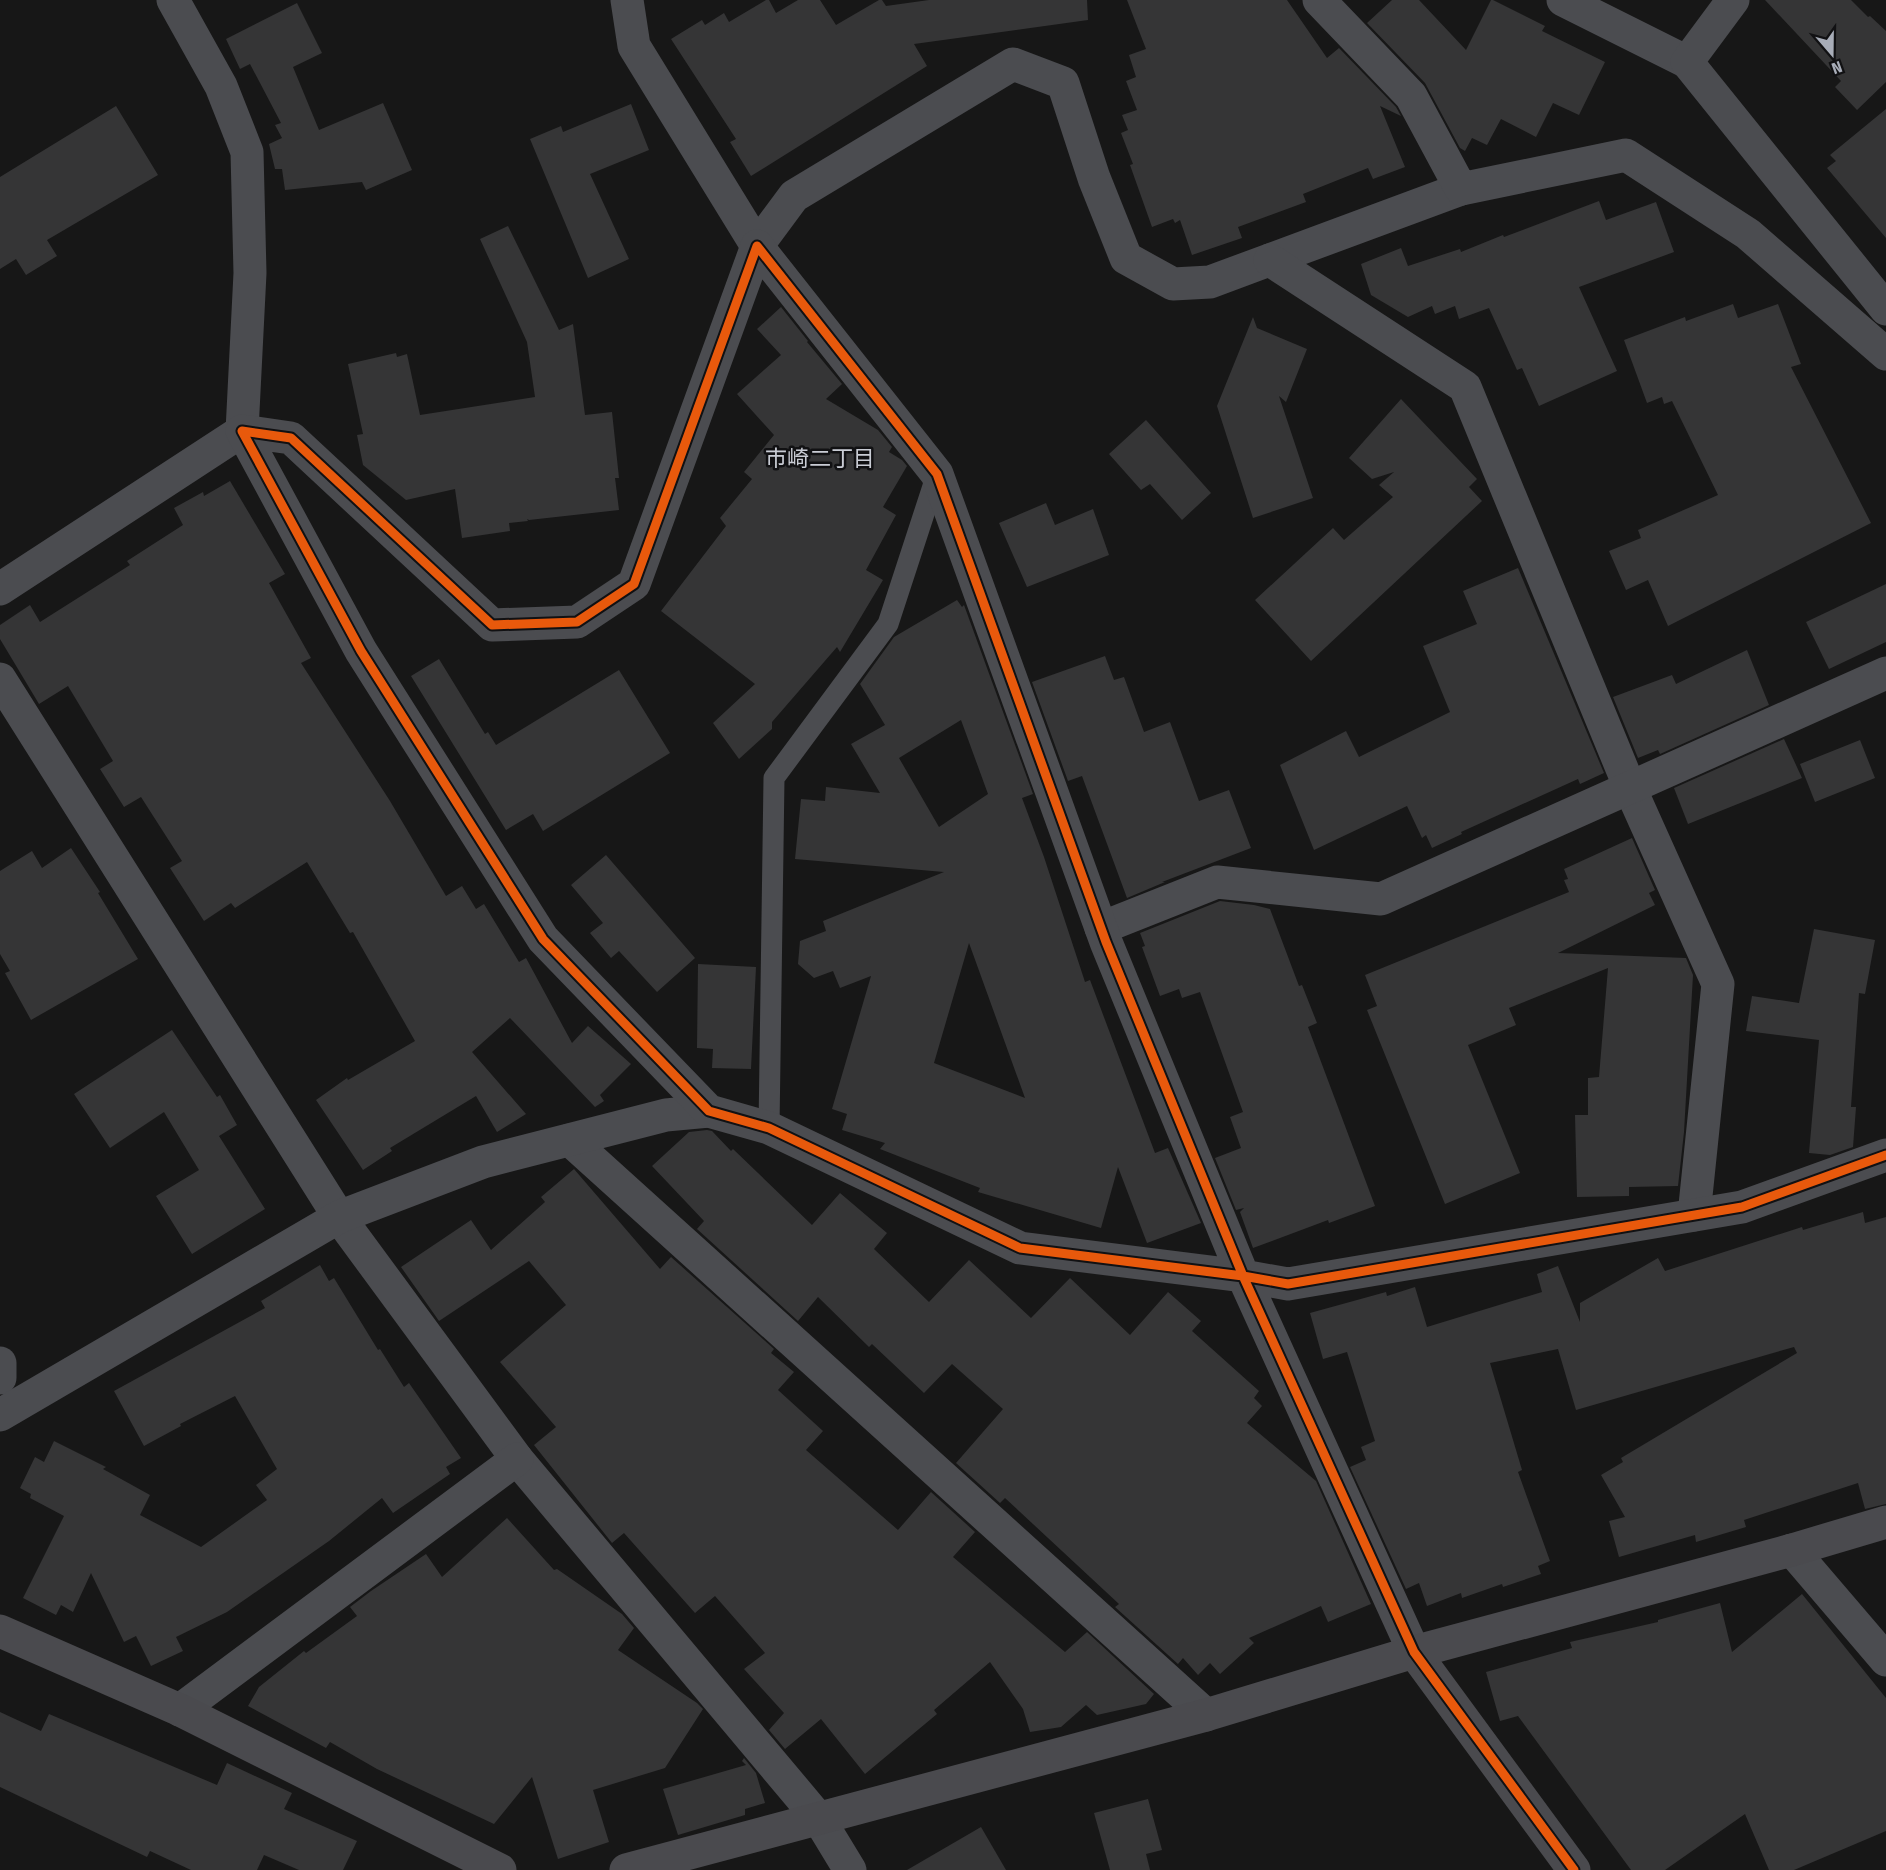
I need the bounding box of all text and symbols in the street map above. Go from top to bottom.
north arrow [1802,24,1862,84]
text: N [1829,57,1845,78]
district label: 市崎二丁目 [765,445,875,472]

